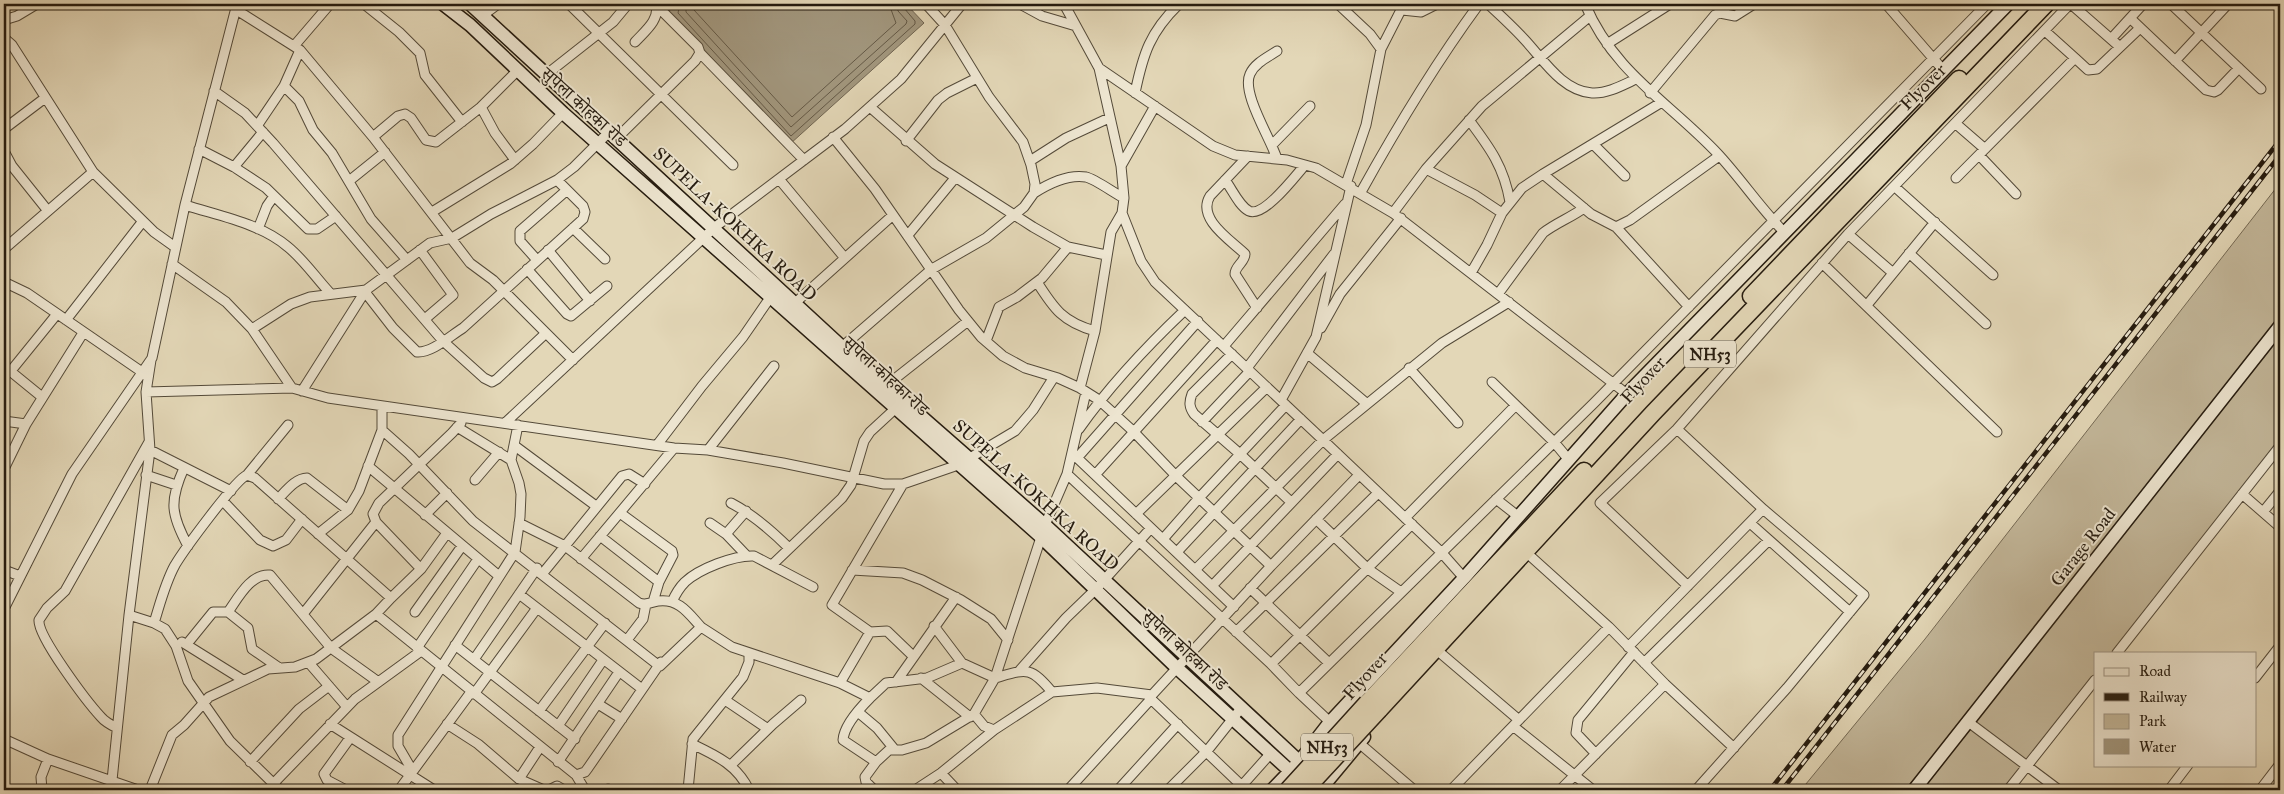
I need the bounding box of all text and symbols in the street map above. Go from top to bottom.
street label: Flyover [1895,59,1951,115]
street label: सुपेला कोहका रोड [536,62,633,153]
street label: SUPELA-KOKHKA ROAD [648,142,822,306]
street label: सुपेला कोहका रोड [838,331,935,422]
road number: NH53 [1684,340,1736,368]
street label: Flyover [1616,352,1670,408]
street label: SUPELA-KOKHKA ROAD [948,415,1124,575]
street label: Garage Road [2046,503,2121,591]
street label: सुपेला कोहका रोड [1137,604,1233,696]
street label: Flyover [1338,648,1392,704]
legend [2094,652,2256,766]
text: Road [2139,662,2171,680]
text: Railway [2139,688,2188,706]
text: Park [2139,712,2166,730]
road number: NH53 [1301,734,1353,760]
text: Water [2139,738,2176,756]

